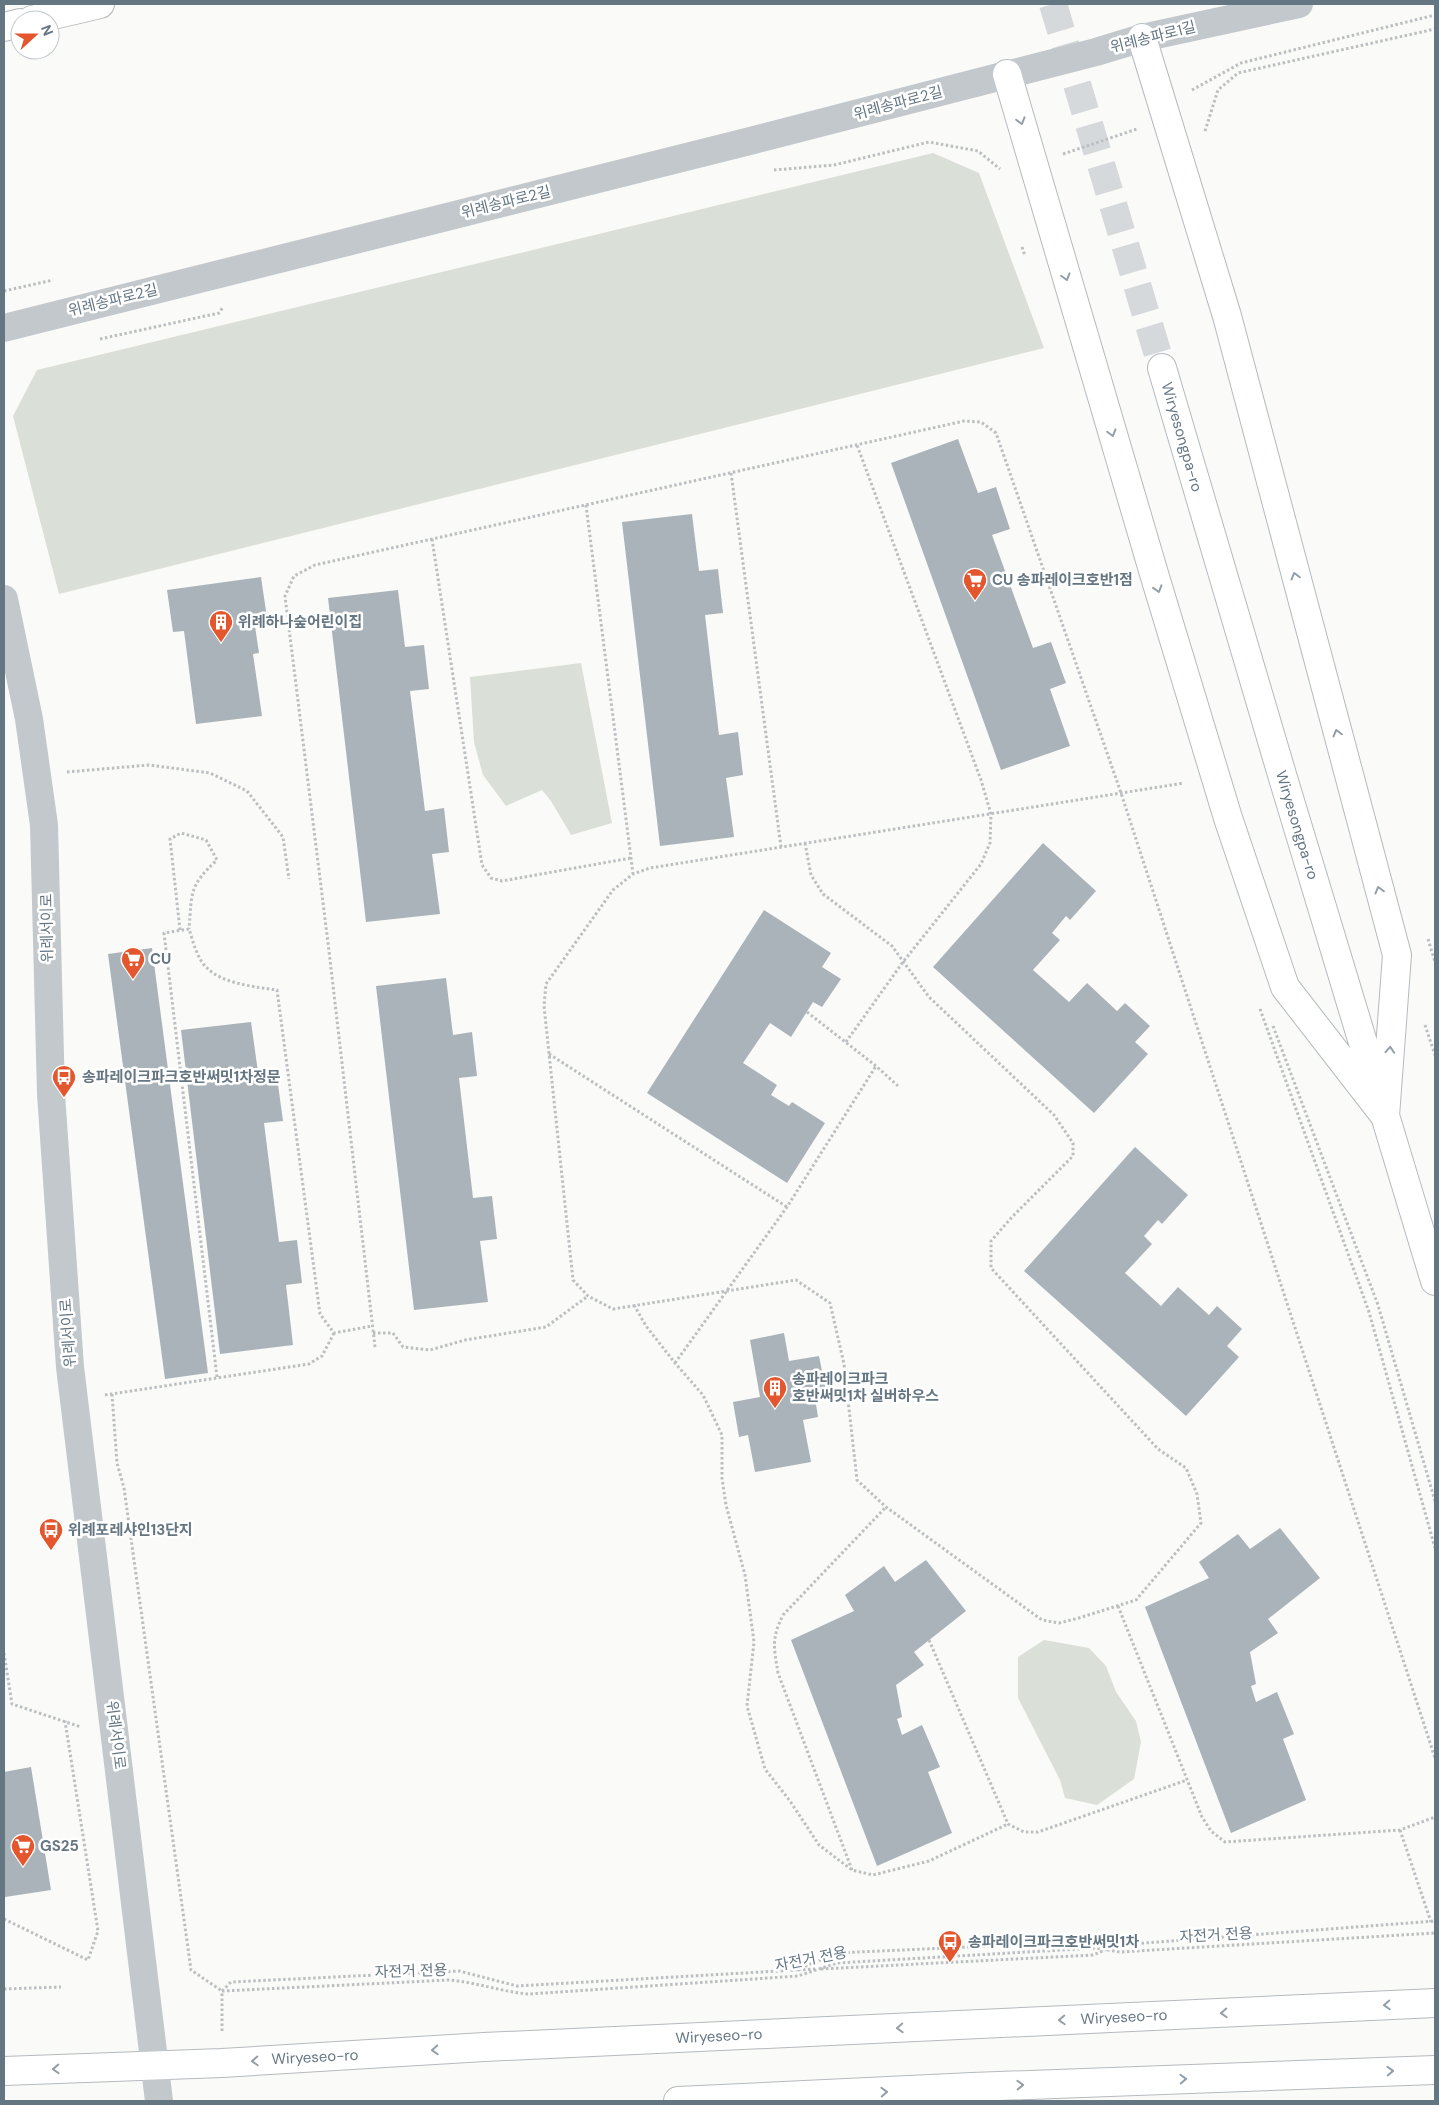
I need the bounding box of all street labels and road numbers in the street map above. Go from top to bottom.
street label: 위례송파로1길 [1108,17,1198,57]
street label: 위례송파로2길 [851,82,945,124]
street label: 위례송파로2길 [459,181,553,223]
street label: 위례송파로2길 [66,279,160,321]
street label: Wiryesongpa-ro [1157,380,1207,494]
street label: Wiryesongpa-ro [1271,768,1323,882]
street label: 위례서이로 [36,893,58,963]
street label: 위례서이로 [56,1298,80,1368]
street label: 위례서이로 [102,1700,130,1770]
street label: 자전거 전용 [1179,1923,1253,1947]
street label: 자전거 전용 [773,1942,849,1976]
street label: 자전거 전용 [374,1960,448,1982]
street label: Wiryeseo-ro [1080,2005,1168,2029]
street label: Wiryeseo-ro [675,2024,763,2048]
street label: Wiryeseo-ro [271,2045,359,2069]

